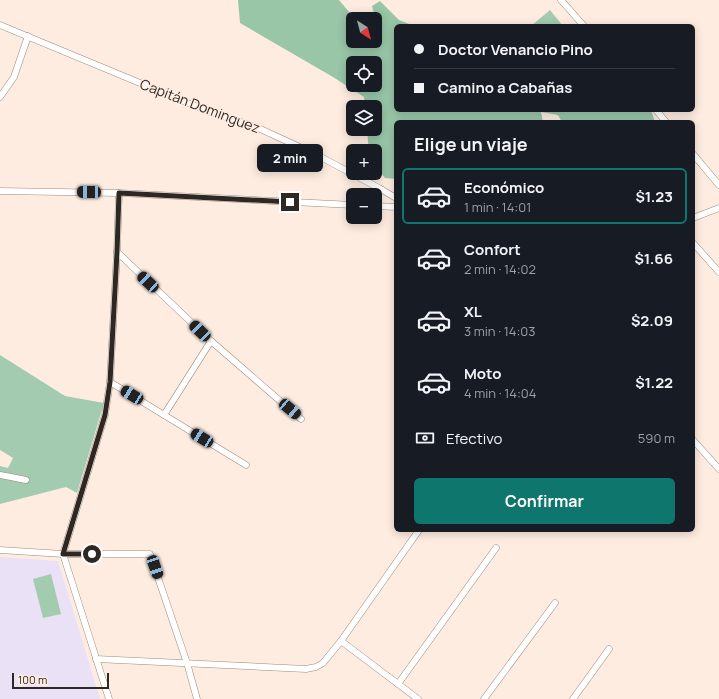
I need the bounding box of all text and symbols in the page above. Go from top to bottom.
north arrow [346,12,382,48]
map controls [346,12,382,224]
text: Doctor Venancio Pino [438,39,593,60]
button: locate [346,56,382,92]
street label: Capitán Dominguez [137,74,263,137]
text: Camino a Cabañas [438,77,572,98]
button: layers [346,100,382,136]
text: Elige un viaje [414,132,528,156]
callout: 2 min [257,144,323,172]
button: + [346,144,382,180]
text: 2 min [273,149,307,167]
text: Económico [464,177,544,198]
icon: car [416,178,452,214]
car [77,186,101,198]
text: $1.23 [635,186,673,207]
button: − [346,188,382,224]
route end [281,193,299,211]
text: 1 min · 14:01 [464,198,531,216]
text: Confort [464,239,521,260]
icon: car [416,240,452,276]
text: $1.66 [634,248,673,269]
text: 2 min · 14:02 [464,260,536,278]
car [135,269,161,295]
text: XL [464,301,482,322]
icon: car [416,302,452,338]
text: $2.09 [631,310,673,331]
car [187,318,213,344]
text: 3 min · 14:03 [464,322,535,340]
text: Moto [464,363,501,384]
icon: car [416,364,452,400]
text: $1.22 [635,372,673,393]
car [119,384,145,406]
text: 4 min · 14:04 [464,384,536,402]
car [277,397,303,421]
car [189,427,215,449]
icon: cash [414,427,436,449]
text: Efectivo [446,428,502,449]
text: 590 m [638,429,675,447]
button: Confirmar [414,478,675,524]
route start [83,545,101,563]
car [145,554,165,580]
scale bar [12,671,109,690]
text: 100 m [18,672,47,687]

